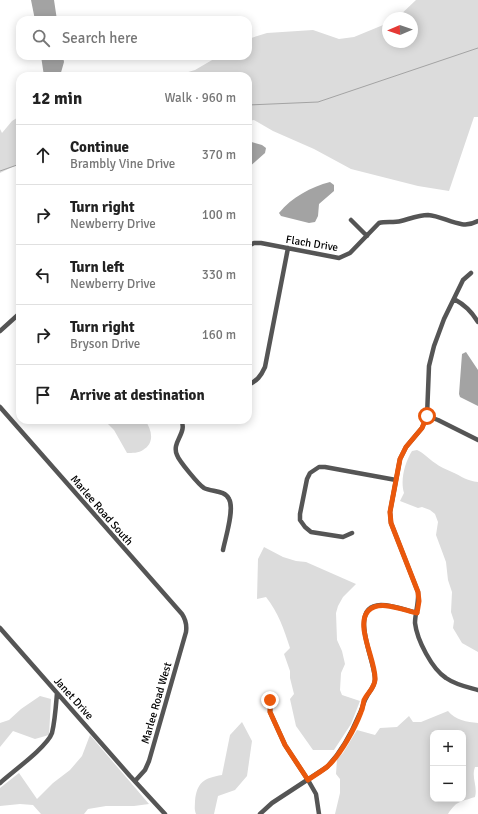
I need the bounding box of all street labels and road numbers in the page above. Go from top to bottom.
street label: Flach Drive [285,233,339,254]
street label: Marlee Road South [68,473,136,548]
street label: Marlee Road West [139,661,174,745]
street label: Janet Drive [51,674,96,722]

